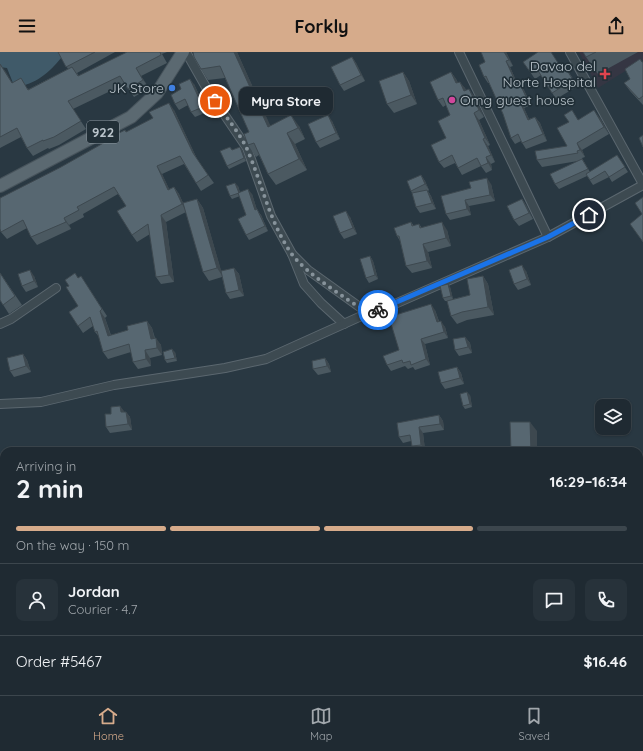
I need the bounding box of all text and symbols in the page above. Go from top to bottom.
icon: menu [16,15,38,37]
text: Forkly [294,15,349,38]
icon: share [605,15,627,37]
place label: Davao del Norte Hospital [503,57,596,91]
marker: Davao del Norte Hospital [599,68,611,80]
place label: JK Store [109,79,164,97]
marker: JK Store [167,83,177,93]
pin [198,84,232,118]
callout: Myra Store [239,87,333,115]
icon: bag [204,90,226,112]
place label: Omg guest house [460,91,575,109]
text: Myra Store [251,93,321,109]
marker: Omg guest house [447,95,457,105]
road number: 922 [87,121,119,143]
pin [572,198,606,232]
icon: home [578,204,600,226]
courier [358,290,398,330]
icon: bike [367,299,389,321]
map controls [595,399,631,435]
button: layers [595,399,631,435]
text: Arriving in [16,458,76,474]
text: 2 min [16,472,84,505]
text: 16:29–16:34 [549,472,627,491]
text: On the way · 150 m [16,537,129,553]
button: person [16,579,58,621]
button: chat [533,579,575,621]
button: phone [585,579,627,621]
text: Jordan [68,582,120,601]
text: Courier · 4.7 [68,601,137,617]
text: Order #5467 [16,652,102,671]
text: $16.46 [584,652,627,671]
tab: Home [93,705,124,743]
tab: Map [310,705,332,743]
tab: Saved [519,705,550,743]

